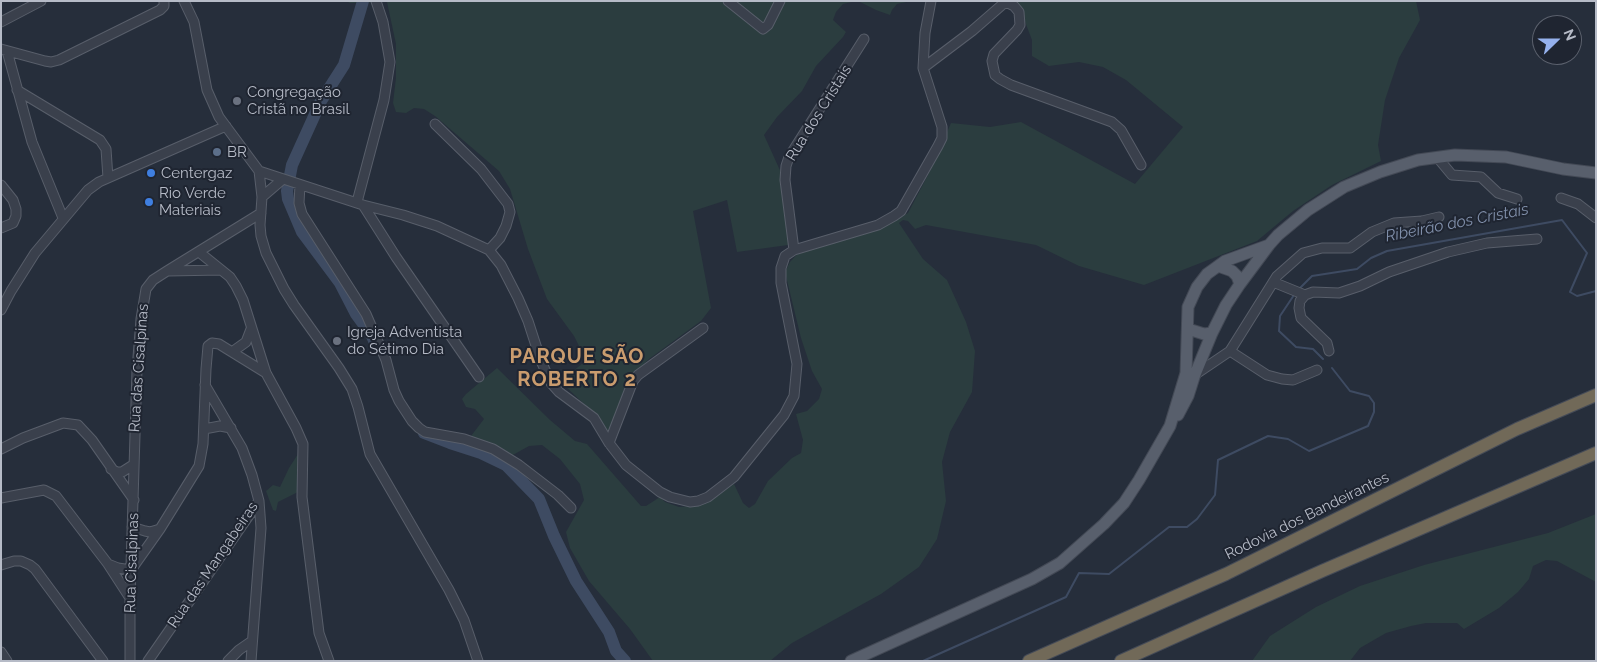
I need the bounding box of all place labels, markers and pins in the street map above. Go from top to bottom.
place label: Congregação Cristã no Brasil [247,83,350,118]
marker: Congregação Cristã no Brasil [231,95,243,107]
place label: BR [227,143,247,161]
marker: BR [211,146,223,158]
place label: Centergaz [161,164,232,182]
marker: Centergaz [145,167,157,179]
place label: Rio Verde Materiais [159,184,226,219]
marker: Rio Verde Materiais [143,196,155,208]
place label: Igreja Adventista do Sétimo Dia [347,323,462,358]
marker: Igreja Adventista do Sétimo Dia [331,335,343,347]

